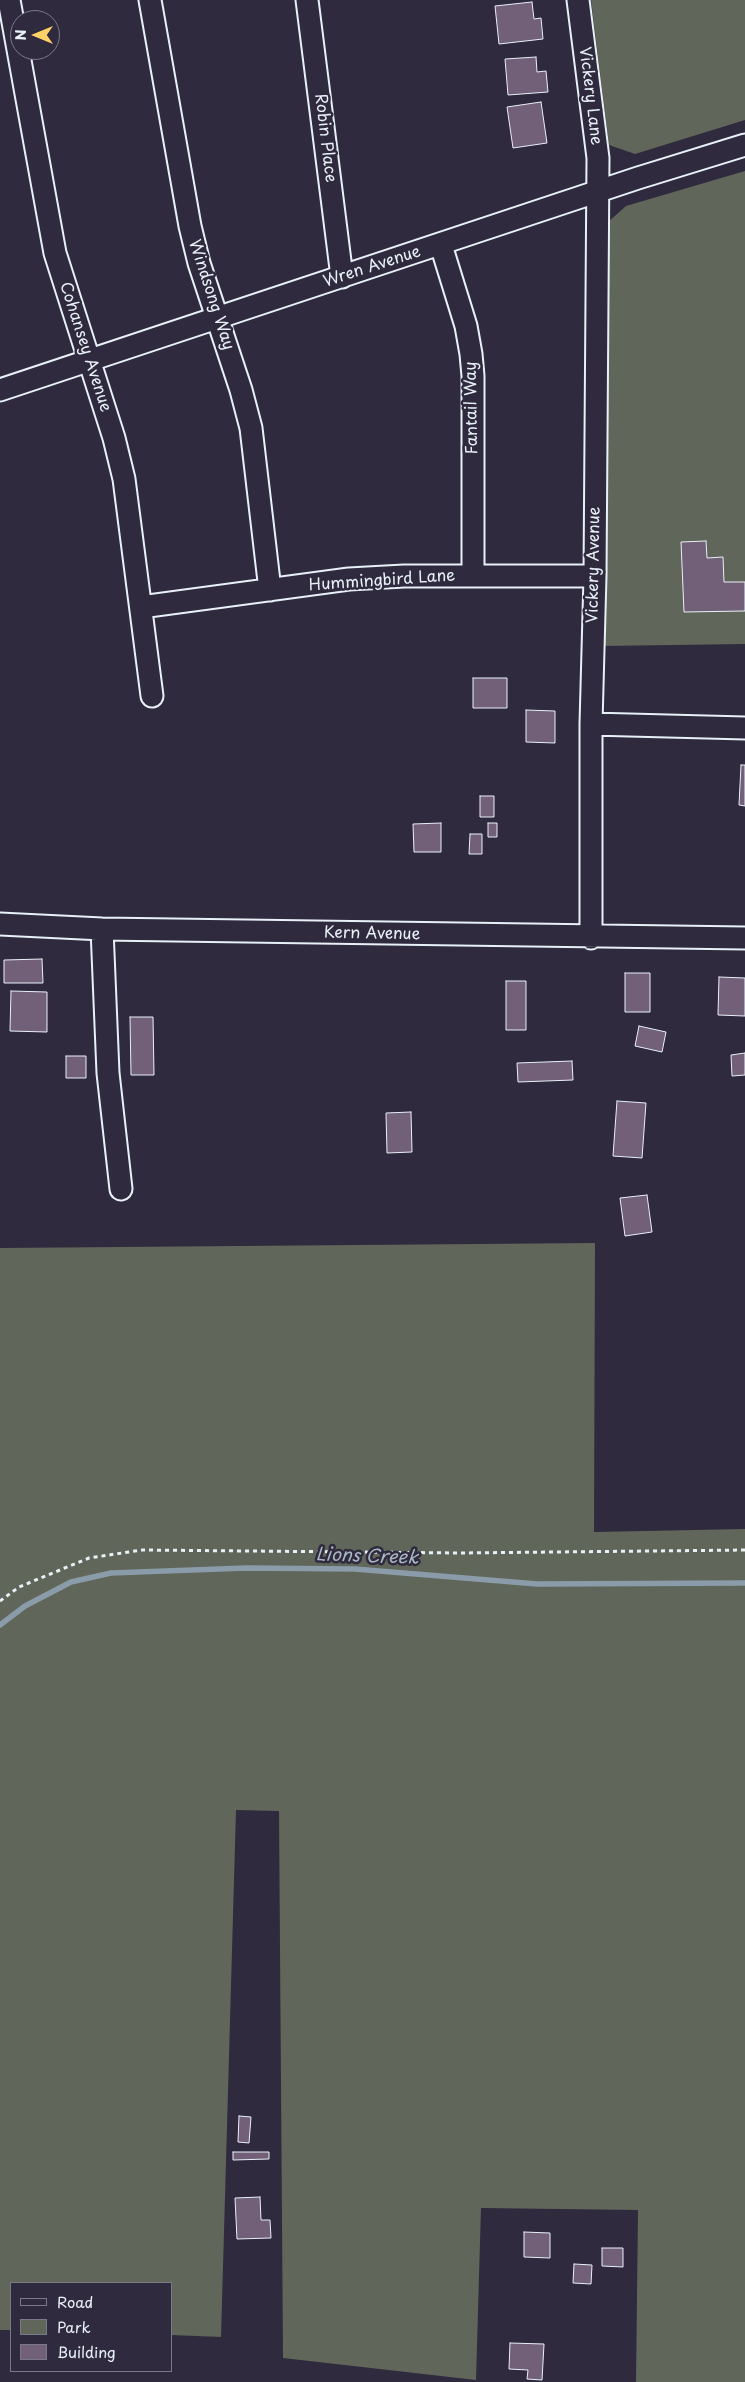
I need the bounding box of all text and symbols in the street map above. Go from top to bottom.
north arrow [10,10,60,60]
text: N [10,29,31,41]
street label: Vickery Lane [574,46,606,146]
street label: Robin Place [310,93,340,183]
street label: Windsong Way [184,237,238,353]
street label: Wren Avenue [321,242,423,292]
street label: Cohansey Avenue [55,280,115,414]
street label: Fantail Way [462,361,482,455]
street label: Vickery Avenue [583,507,605,623]
street label: Hummingbird Lane [308,566,456,596]
street label: Kern Avenue [324,924,420,944]
water label: Lions Creek [315,1544,419,1570]
legend [10,2282,172,2372]
text: Road [57,2290,93,2313]
text: Park [57,2315,91,2338]
text: Building [57,2340,116,2363]

